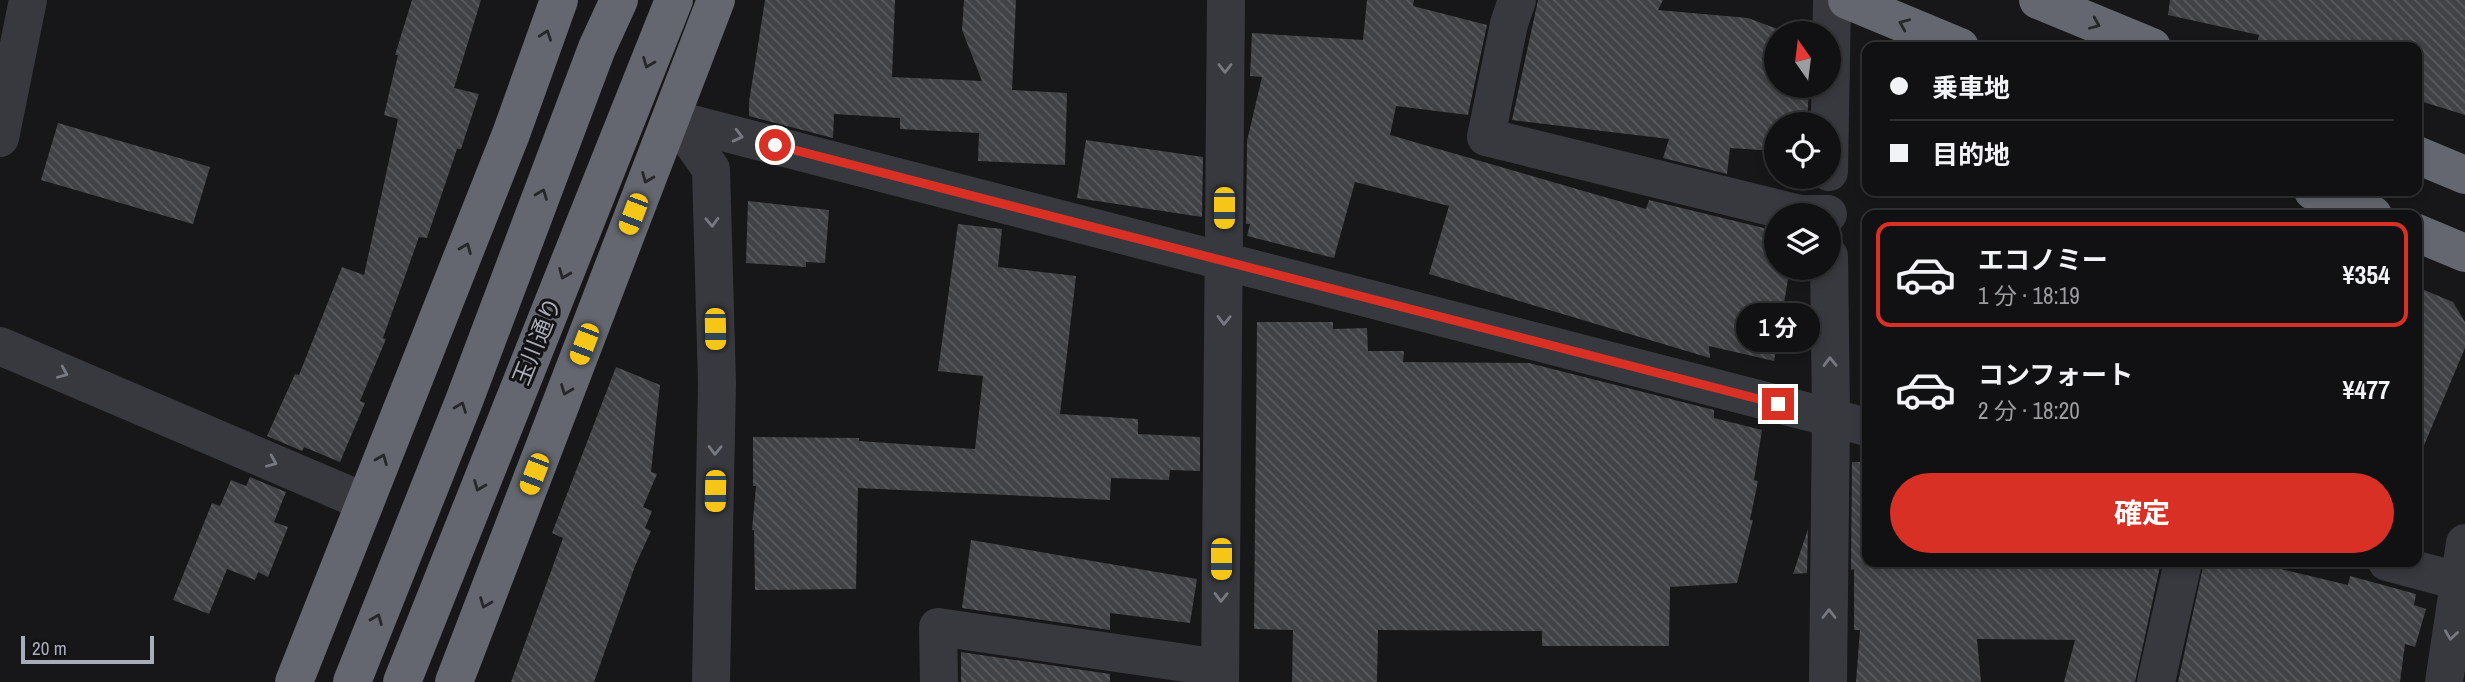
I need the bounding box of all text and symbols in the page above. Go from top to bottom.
one-way arrow [2087,16,2100,30]
one-way arrow [1898,18,1911,32]
north arrow [1764,21,1841,98]
map controls [1764,21,1841,280]
one-way arrow [538,29,552,41]
one-way arrow [643,57,657,69]
one-way arrow [1217,63,1233,74]
text: 乗車地 [1932,70,2010,105]
button: locate [1764,112,1841,189]
one-way arrow [732,128,744,142]
route start [759,129,791,161]
text: 目的地 [1932,137,2010,172]
one-way arrow [642,171,656,183]
car [1214,187,1235,229]
one-way arrow [533,189,547,201]
car [616,191,651,237]
button: layers [1764,203,1841,280]
one-way arrow [705,217,720,228]
one-way arrow [458,242,472,254]
text: エコノミー [1978,242,2108,277]
icon: car [1894,243,1957,306]
text: ¥354 [2343,257,2390,292]
one-way arrow [558,268,572,280]
text: 1 分 · 18:19 [1978,280,2080,311]
street label: 玉川通り [505,292,568,389]
callout: 1 分 [1736,302,1820,352]
car [705,308,726,350]
text: 1 分 [1759,312,1797,343]
one-way arrow [1216,315,1232,326]
car [567,321,602,367]
one-way arrow [1822,356,1838,367]
text: コンフォート [1978,357,2133,392]
icon: car [1894,358,1957,421]
one-way arrow [56,364,68,378]
text: ¥477 [2343,372,2390,407]
one-way arrow [560,384,574,396]
route end [1762,388,1794,420]
text: 2 分 · 18:20 [1978,395,2080,426]
one-way arrow [453,402,467,414]
one-way arrow [708,445,723,456]
car [517,451,552,497]
one-way arrow [265,454,277,468]
one-way arrow [374,454,388,466]
car [705,470,726,512]
button: 確定 [1890,473,2394,553]
one-way arrow [474,479,488,491]
car [1211,538,1232,580]
one-way arrow [1213,592,1229,602]
one-way arrow [479,596,493,608]
one-way arrow [1821,608,1837,619]
one-way arrow [369,613,383,625]
one-way arrow [2443,629,2458,641]
scale bar [21,633,154,665]
text: 20 m [32,635,67,661]

